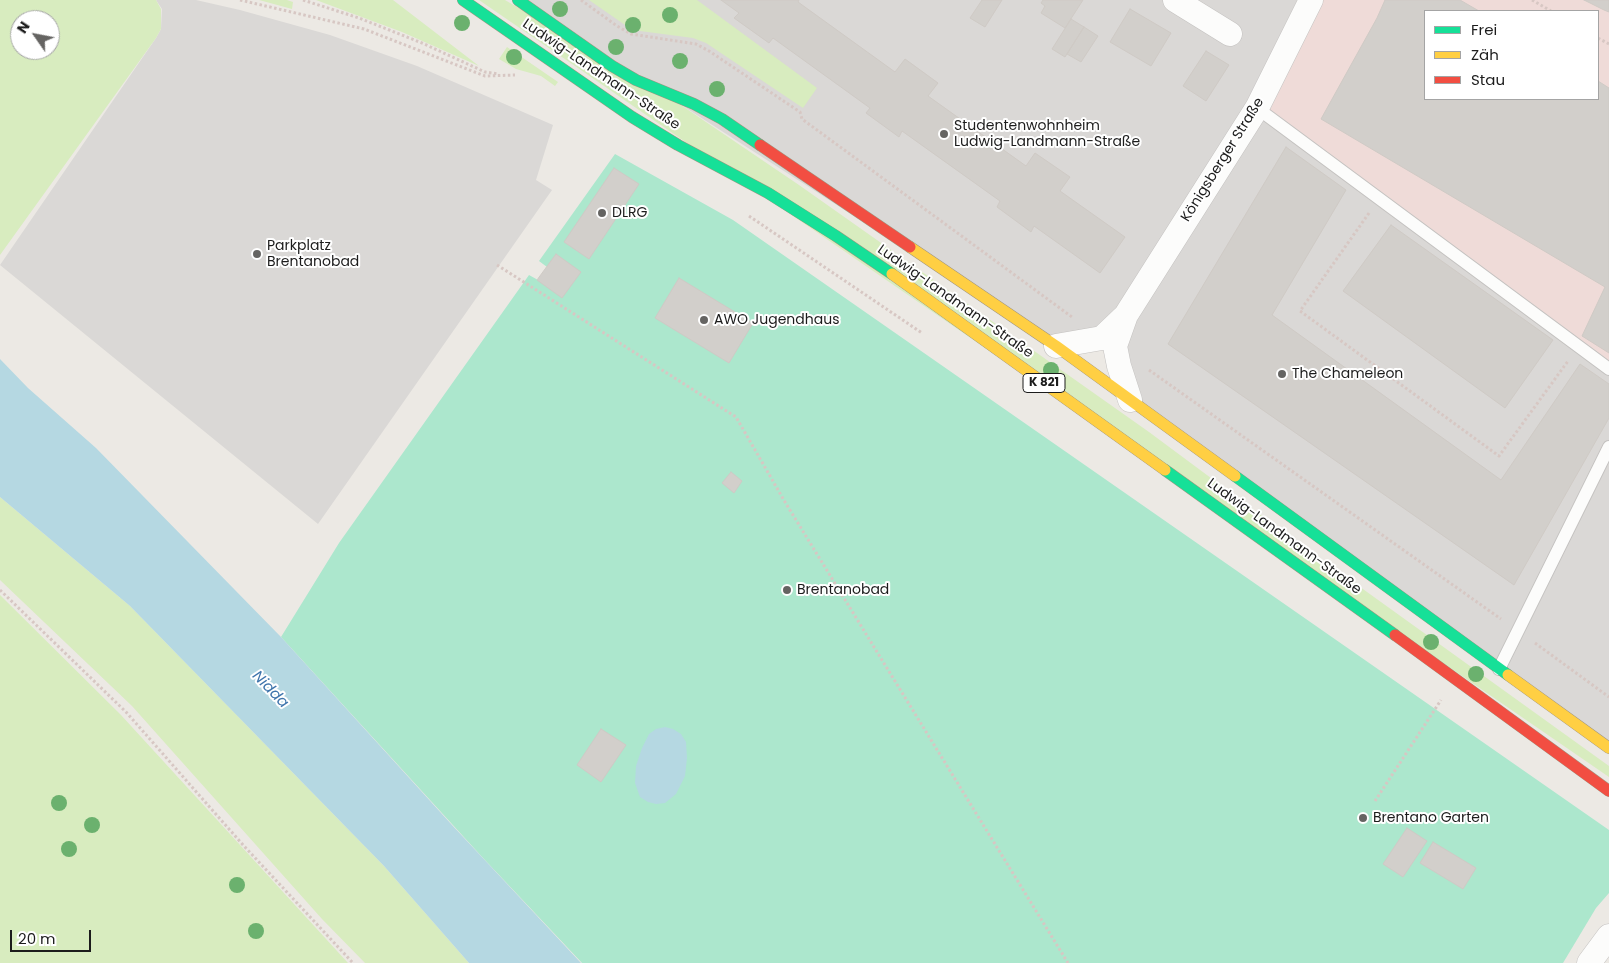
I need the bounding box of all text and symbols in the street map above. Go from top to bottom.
north arrow [10,10,60,60]
legend [1424,10,1599,100]
street label: Ludwig-Landmann-Straße [519,16,683,134]
text: N [12,18,35,37]
text: Frei [1471,19,1497,40]
text: Zäh [1471,44,1499,65]
text: Stau [1471,69,1505,90]
street label: Königsberger Straße [1178,95,1268,225]
place label: Studentenwohnheim Ludwig-Landmann-Straße [954,118,1140,150]
marker: Studentenwohnheim Ludwig-Landmann-Straße [938,128,950,140]
place label: DLRG [612,205,647,221]
marker: DLRG [596,207,608,219]
place label: Parkplatz Brentanobad [267,238,359,270]
street label: Ludwig-Landmann-Straße [874,242,1036,362]
marker: Parkplatz Brentanobad [251,248,263,260]
place label: AWO Jugendhaus [714,312,839,328]
marker: AWO Jugendhaus [698,314,710,326]
place label: The Chameleon [1292,366,1403,382]
marker: The Chameleon [1276,368,1288,380]
road number: K 821 [1023,373,1065,392]
street label: Ludwig-Landmann-Straße [1204,475,1364,599]
place label: Brentanobad [797,582,889,598]
marker: Brentanobad [781,584,793,596]
water label: Nidda [248,668,292,712]
place label: Brentano Garten [1373,810,1489,826]
marker: Brentano Garten [1357,812,1369,824]
scale bar [12,920,94,952]
text: 20 m [18,928,56,949]

